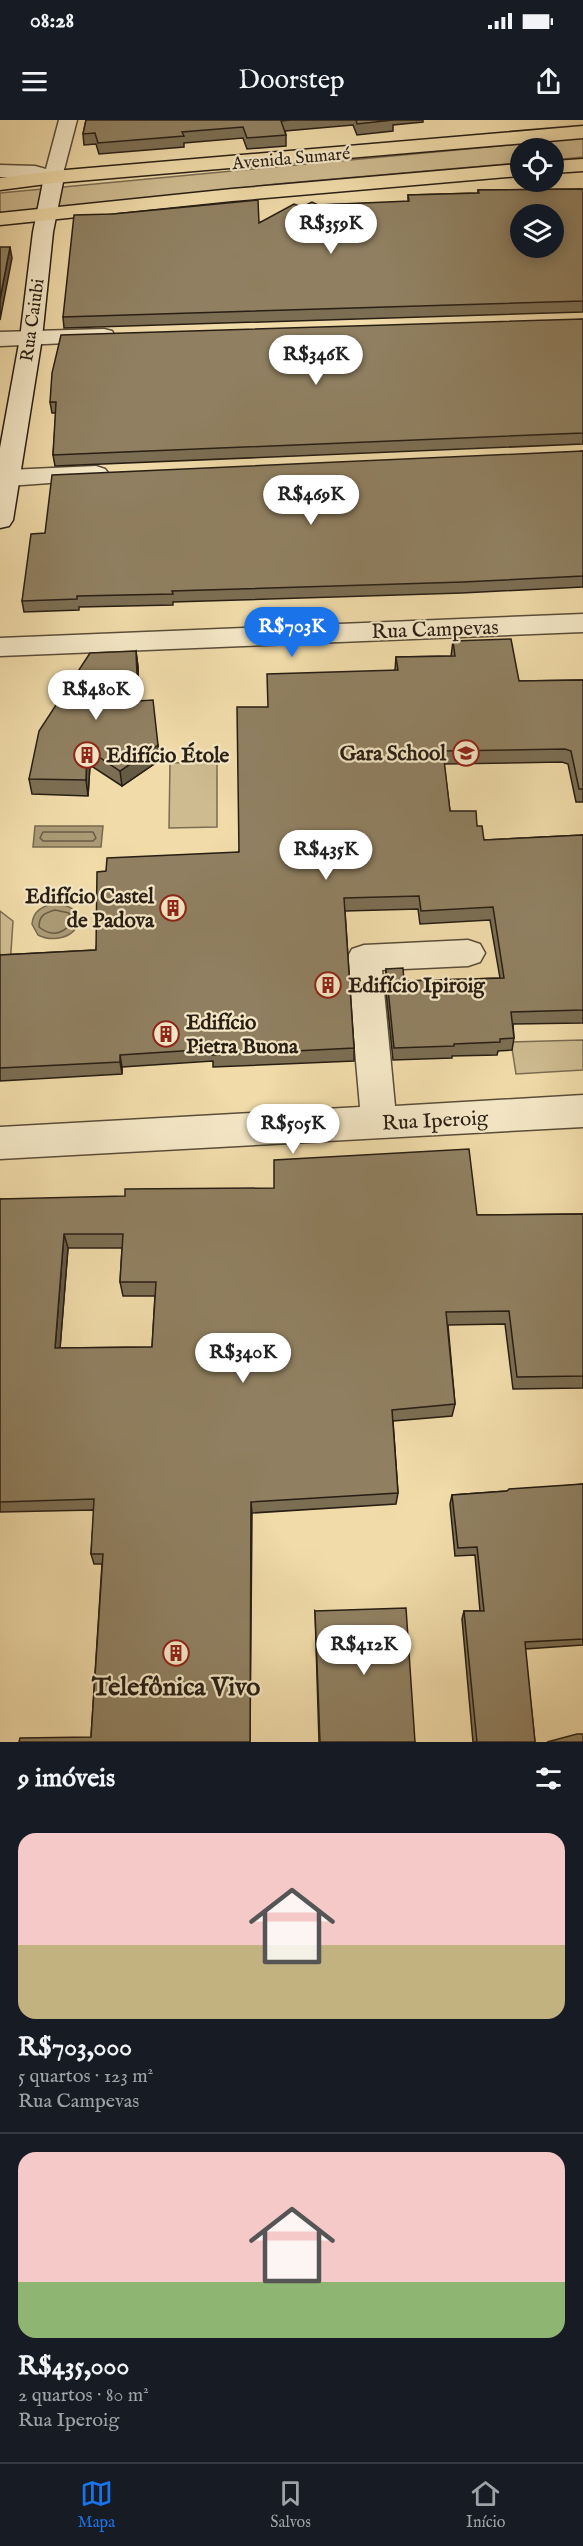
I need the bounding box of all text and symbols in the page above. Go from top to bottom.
text: 08:28 [30,7,74,35]
text: Doorstep [238,64,345,98]
icon: menu [18,65,51,98]
icon: share [532,65,565,98]
map controls [510,138,564,258]
button: locate [510,138,564,192]
street label: Avenida Sumaré [230,143,351,176]
pin: R$359K [282,204,380,255]
button: layers [510,204,564,258]
text: R$359K [299,211,363,236]
street label: Rua Caiubi [16,277,51,363]
pin: R$346K [267,335,365,386]
text: R$346K [283,342,349,367]
pin: R$469K [262,475,360,526]
text: R$469K [277,482,345,507]
pin: R$703K [243,607,341,658]
text: R$703K [258,614,326,639]
street label: Rua Campevas [371,615,499,646]
pin: R$480K [47,670,145,721]
text: R$480K [62,677,130,702]
school or university icon: Gara School [451,738,481,768]
building icon: Edifício Étole [72,740,102,770]
place label: Gara School [340,741,447,768]
place label: Edifício Étole [106,742,230,770]
pin: R$435K [277,830,375,881]
text: R$435K [293,837,359,862]
place label: Edifício Castel de Padova [25,884,155,935]
building icon: Edifício Castel de Padova [158,893,188,923]
building icon: Edifício Ipiroig [313,970,343,1000]
place label: Edifício Ipiroig [348,973,485,1000]
place label: Edifício Pietra Buona [186,1010,299,1061]
building icon: Edifício Pietra Buona [151,1019,181,1049]
pin: R$505K [244,1104,342,1155]
street label: Rua Iperoig [381,1105,489,1138]
text: R$505K [261,1111,325,1136]
pin: R$340K [194,1333,292,1384]
text: R$340K [209,1340,277,1365]
pin: R$412K [315,1625,413,1676]
text: R$412K [330,1632,398,1657]
building icon: Telefônica Vivo [161,1638,191,1668]
place label: Telefônica Vivo [91,1671,260,1704]
text: 9 imóveis [18,1762,115,1795]
icon: filters [532,1762,565,1795]
icon: home [238,1872,346,1980]
text: R$703,000 [18,2031,132,2064]
text: 5 quartos · 123 m² [18,2064,153,2089]
text: Rua Campevas [18,2089,139,2114]
icon: home [238,2191,346,2299]
text: R$435,000 [18,2350,129,2383]
text: 2 quartos · 80 m² [18,2383,149,2408]
text: Rua Iperoig [18,2408,119,2433]
tab: Mapa [78,2477,115,2533]
tab: Salvos [270,2477,311,2533]
tab: Início [466,2477,505,2533]

